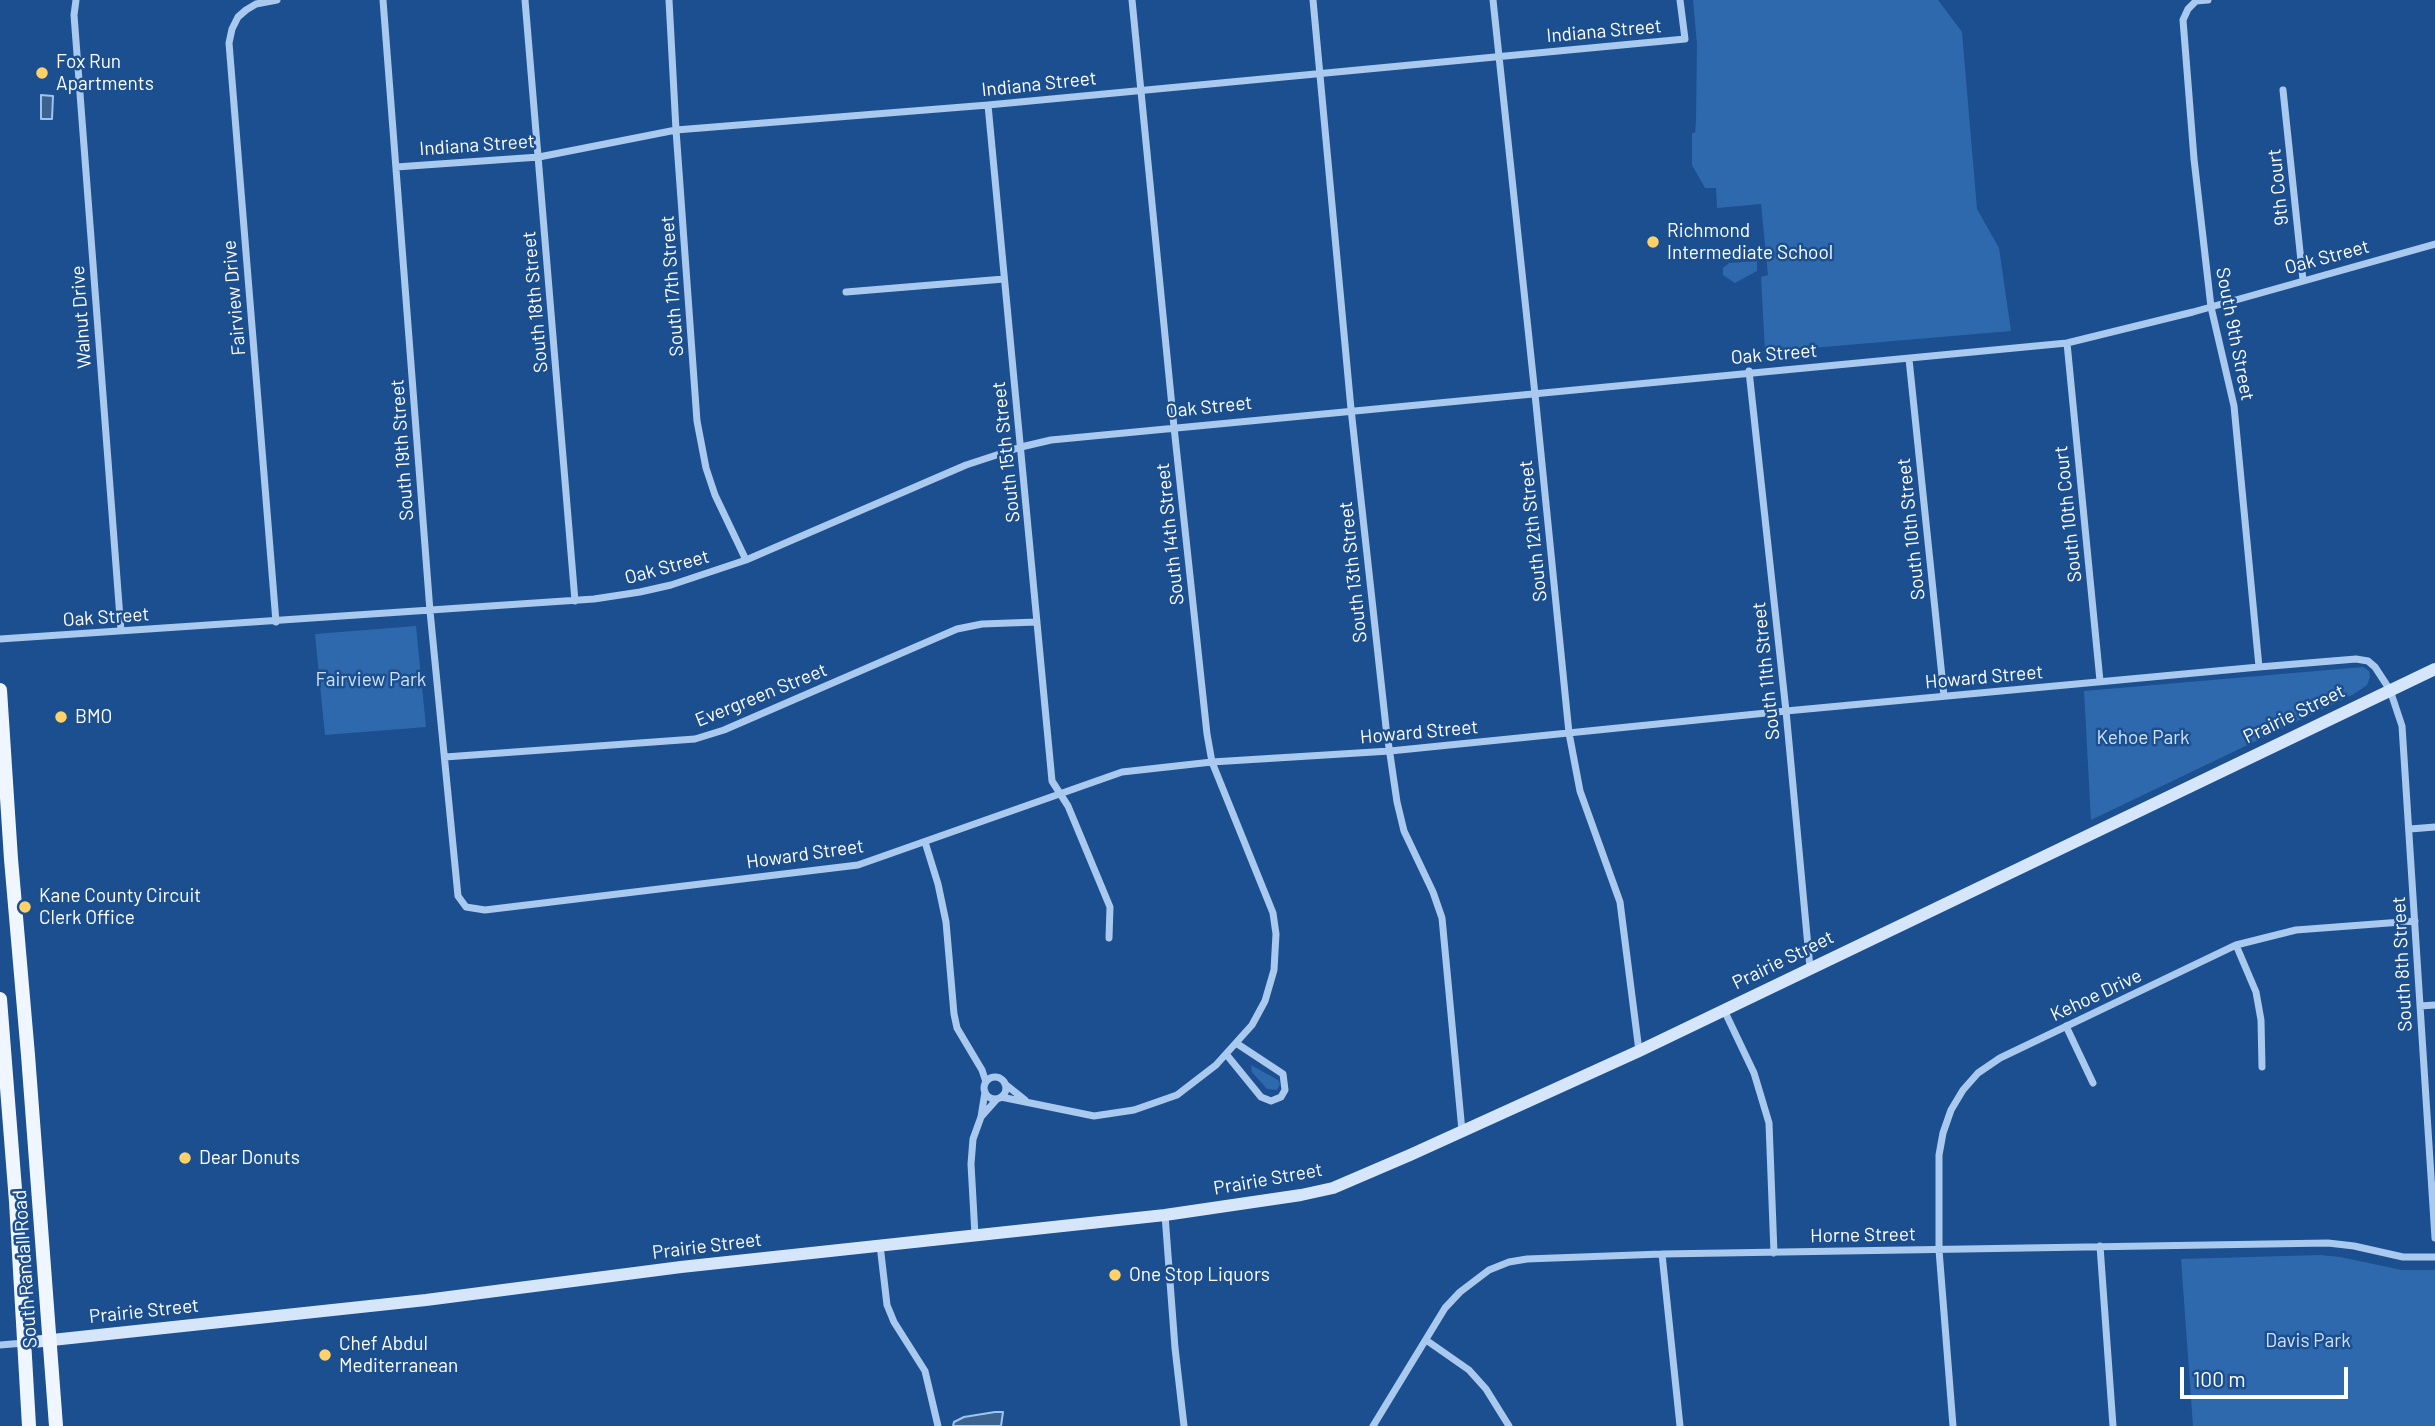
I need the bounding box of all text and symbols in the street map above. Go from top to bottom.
street label: Indiana Street [1545,15,1663,47]
place label: Fox Run Apartments [56,51,154,95]
marker: Fox Run Apartments [34,65,50,81]
street label: Indiana Street [980,67,1098,101]
street label: Indiana Street [419,130,535,160]
street label: 9th Court [2263,148,2293,226]
street label: South 17th Street [656,215,688,357]
place label: Richmond Intermediate School [1667,220,1833,264]
street label: South 18th Street [517,230,553,374]
marker: Richmond Intermediate School [1645,234,1661,250]
street label: Oak Street [2282,235,2372,279]
street label: Fairview Drive [218,239,250,357]
street label: Walnut Drive [66,265,96,369]
street label: South 9th Street [2211,265,2259,403]
street label: Oak Street [1730,339,1818,369]
street label: South 19th Street [386,378,418,522]
street label: South 15th Street [987,380,1025,524]
street label: Oak Street [1165,391,1253,423]
street label: South 10th Court [2049,445,2087,583]
street label: South 10th Street [1892,457,1930,601]
street label: South 12th Street [1514,459,1552,603]
street label: South 14th Street [1151,462,1189,606]
street label: South 13th Street [1334,500,1372,644]
street label: Oak Street [622,545,712,589]
street label: South 11th Street [1747,601,1785,741]
street label: Oak Street [62,603,150,631]
street label: Evergreen Street [692,658,830,732]
street label: Howard Street [1924,660,2044,694]
park label: Fairview Park [316,669,426,691]
street label: Prairie Street [2239,680,2349,748]
place label: BMO [75,706,112,728]
marker: BMO [53,709,69,725]
street label: Howard Street [1359,715,1479,749]
park label: Kehoe Park [2096,727,2190,749]
street label: Howard Street [745,834,865,874]
place label: Kane County Circuit Clerk Office [39,885,201,929]
street label: South 8th Street [2387,896,2417,1032]
marker: Kane County Circuit Clerk Office [17,899,33,915]
street label: Prairie Street [1728,926,1838,994]
street label: Kehoe Drive [2047,964,2145,1026]
place label: Dear Donuts [199,1147,300,1169]
marker: Dear Donuts [177,1150,193,1166]
street label: Prairie Street [1212,1158,1324,1200]
street label: South Randall Road [8,1189,42,1349]
street label: Horne Street [1810,1223,1916,1247]
street label: Prairie Street [651,1228,763,1264]
place label: One Stop Liquors [1129,1264,1270,1286]
marker: One Stop Liquors [1107,1267,1123,1283]
street label: Prairie Street [88,1294,200,1328]
park label: Davis Park [2265,1330,2351,1352]
place label: Chef Abdul Mediterranean [339,1333,458,1377]
marker: Chef Abdul Mediterranean [317,1347,333,1363]
scale bar [2183,1352,2351,1396]
text: 100 m [2193,1366,2246,1391]

